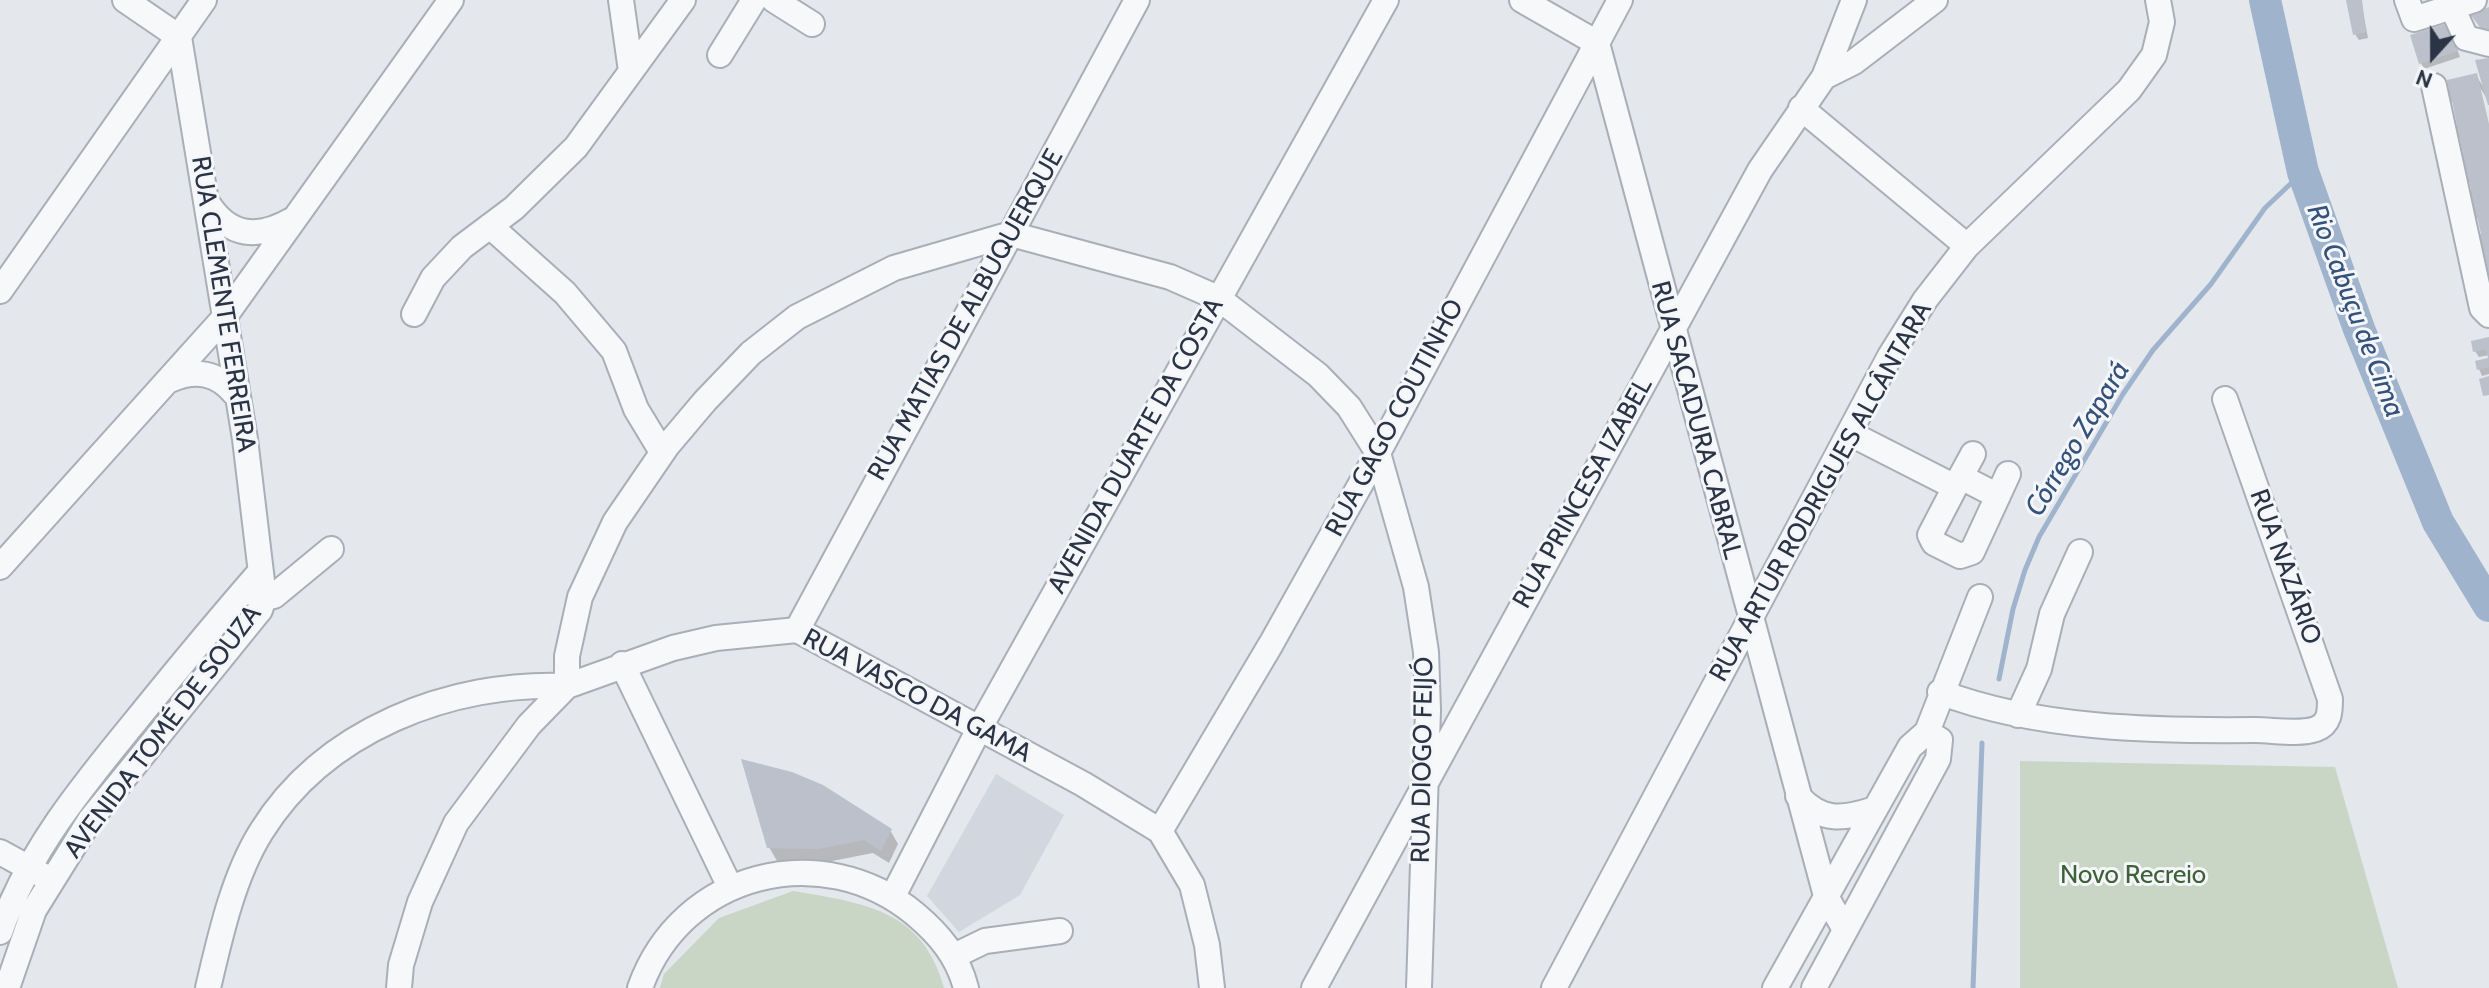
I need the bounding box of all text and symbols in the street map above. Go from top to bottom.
north arrow [2393,16,2473,96]
text: N [2412,63,2436,94]
street label: RUA MATIAS DE ALBUQUERQUE [862,144,1070,486]
street label: RUA CLEMENTE FERREIRA [184,154,262,454]
water label: Rio Cabuçu de Cima [2299,200,2411,422]
street label: RUA SACADURA CABRAL [1644,278,1748,562]
street label: AVENIDA DUARTE DA COSTA [1042,293,1230,599]
street label: RUA GAGO COUTINHO [1319,294,1471,542]
street label: RUA ARTUR RODRIGUES ALCÂNTARA [1703,297,1939,687]
water label: Córrego Zapará [2019,356,2137,522]
street label: RUA PRINCESA IZABEL [1507,372,1659,614]
street label: RUA NAZÁRIO [2242,485,2328,649]
street label: AVENIDA TOMÉ DE SOUZA [58,600,268,864]
street label: RUA VASCO DA GAMA [797,623,1037,769]
street label: RUA DIOGO FEIJÓ [1406,657,1440,863]
park label: Novo Recreio [2060,859,2206,891]

